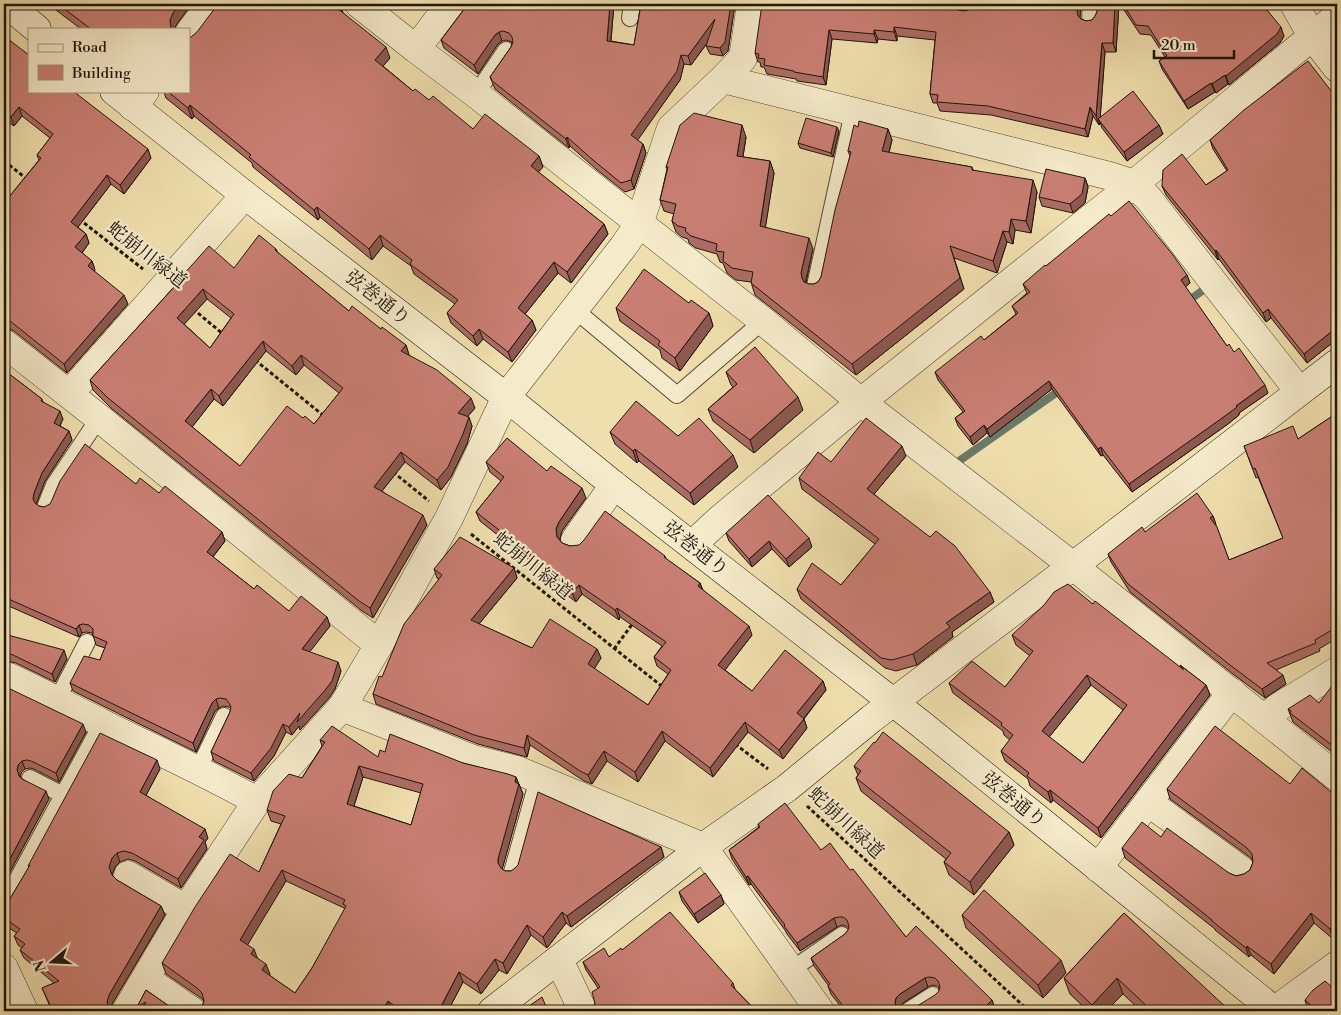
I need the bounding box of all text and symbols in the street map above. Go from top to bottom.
legend [28,28,190,92]
scale bar [1154,28,1234,60]
text: 20 m [1161,36,1196,55]
text: Road [72,38,107,57]
text: Building [71,64,131,83]
street label: 蛇崩川緑道 [102,216,192,294]
street label: 弦巻通り [341,265,415,331]
street label: 弦巻通り [659,516,733,582]
street label: 蛇崩川緑道 [489,527,577,605]
street label: 弦巻通り [977,767,1051,833]
street label: 蛇崩川緑道 [803,782,889,864]
north arrow [28,938,78,988]
text: N [30,958,51,974]

